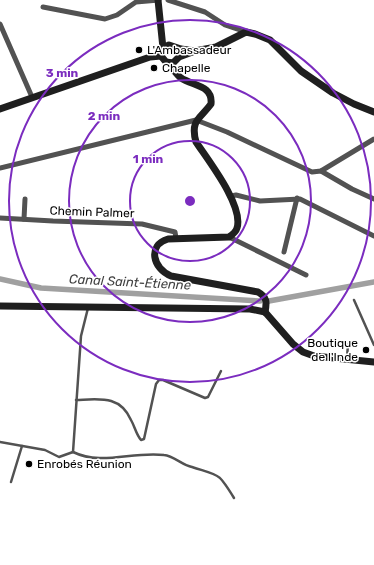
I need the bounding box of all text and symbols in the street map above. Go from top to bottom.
place label: L'Ambassadeur [147,43,232,57]
marker: L'Ambassadeur [134,45,144,55]
place label: Chapelle [162,61,211,75]
marker: Chapelle [149,63,159,73]
text: 3 min [46,66,79,80]
text: 2 min [88,109,121,123]
text: 1 min [133,152,164,166]
centre of rings [183,194,197,208]
street label: Chemin Palmer [49,204,135,220]
water label: Canal Saint-Étienne [69,271,191,293]
place label: Boutique de l'Inde [307,336,358,364]
marker: Boutique de l'Inde [361,345,371,355]
place label: Enrobés Réunion [37,457,132,471]
marker: Enrobés Réunion [24,459,34,469]

